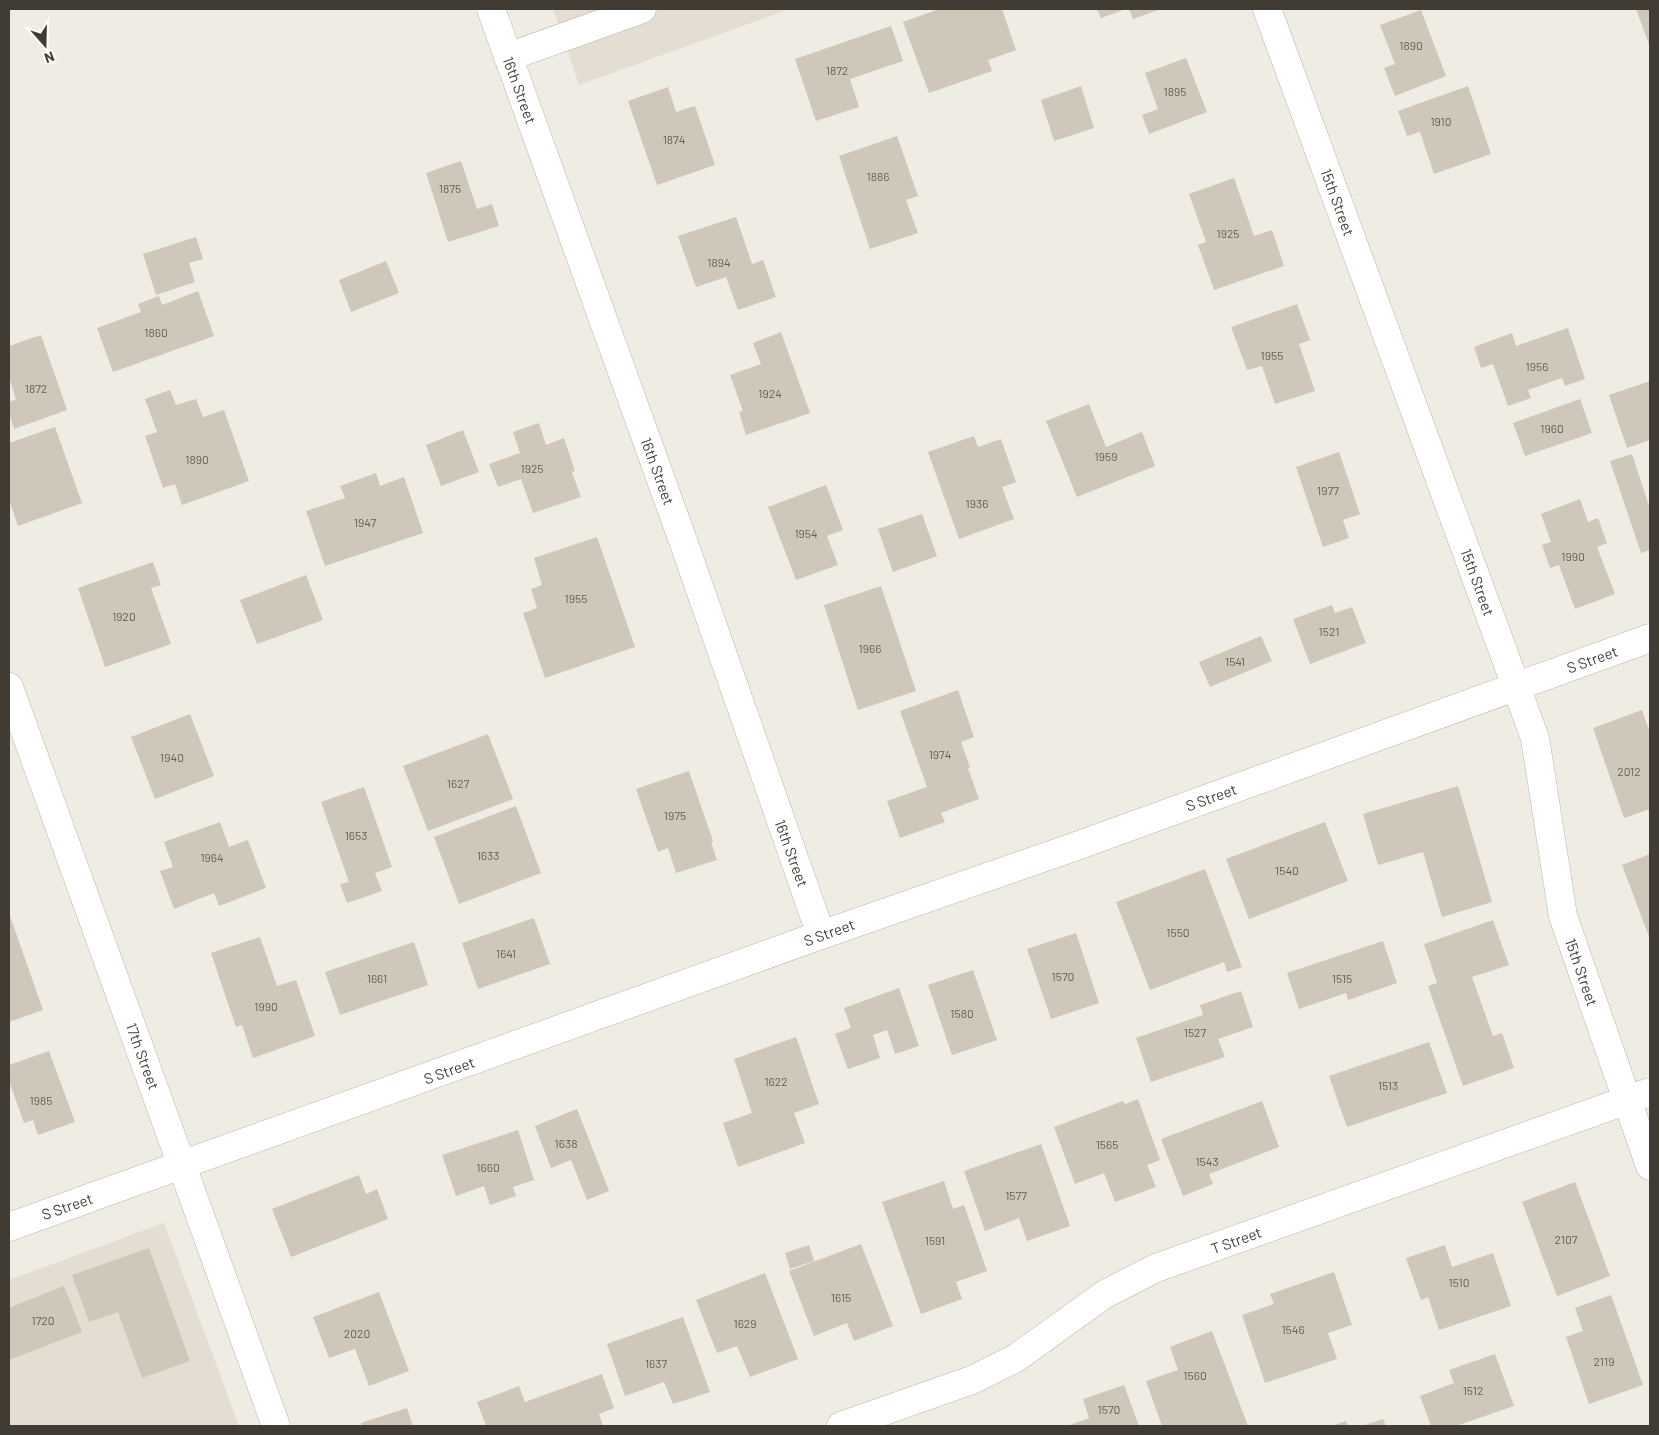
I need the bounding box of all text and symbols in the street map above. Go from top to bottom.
north arrow [20,20,70,70]
house number: 1890 [1399,38,1423,52]
text: N [42,48,57,67]
street label: 16th Street [499,54,541,126]
house number: 1872 [826,63,848,77]
house number: 1895 [1164,84,1186,98]
house number: 1910 [1430,114,1452,128]
house number: 1874 [663,132,685,146]
street label: 15th Street [1317,166,1359,238]
house number: 1886 [867,169,889,183]
house number: 1875 [439,181,461,195]
house number: 1925 [1216,226,1240,240]
house number: 1894 [707,255,731,269]
house number: 1860 [144,325,168,339]
house number: 1955 [1261,348,1283,362]
house number: 1956 [1526,359,1548,373]
house number: 1872 [25,381,47,395]
house number: 1924 [758,386,782,400]
house number: 1960 [1540,421,1564,435]
street label: 16th Street [637,435,679,507]
house number: 1959 [1095,449,1117,463]
house number: 1890 [185,452,209,466]
house number: 1925 [520,461,544,475]
house number: 1977 [1317,483,1339,497]
house number: 1936 [966,496,988,510]
house number: 1947 [354,515,377,529]
house number: 1954 [794,526,818,540]
street label: 15th Street [1457,546,1499,618]
house number: 1990 [1561,549,1585,563]
house number: 1955 [565,591,587,605]
house number: 1920 [112,609,136,623]
house number: 1521 [1319,624,1339,638]
house number: 1966 [859,641,881,655]
street label: S Street [1564,642,1620,676]
house number: 1541 [1225,654,1245,668]
house number: 1974 [929,747,951,761]
house number: 1940 [160,750,184,764]
house number: 2012 [1617,764,1641,778]
house number: 1627 [447,776,470,790]
street label: S Street [1183,780,1239,814]
house number: 1975 [664,808,686,822]
street label: 16th Street [771,817,813,889]
house number: 1653 [345,828,367,842]
house number: 1633 [477,848,499,862]
house number: 1964 [200,850,224,864]
house number: 1540 [1275,863,1299,877]
street label: S Street [801,915,857,949]
house number: 1550 [1166,925,1190,939]
street label: 15th Street [1562,936,1602,1008]
house number: 1641 [496,946,516,960]
house number: 1570 [1052,969,1074,983]
house number: 1661 [367,971,387,985]
house number: 1515 [1332,971,1352,985]
house number: 1990 [254,999,278,1013]
house number: 1580 [950,1006,974,1020]
street label: 17th Street [123,1020,163,1092]
house number: 1527 [1184,1025,1207,1039]
street label: S Street [421,1053,477,1087]
house number: 1622 [764,1074,788,1088]
house number: 1513 [1378,1078,1398,1092]
house number: 1985 [30,1093,52,1107]
house number: 1638 [555,1136,577,1150]
house number: 1565 [1096,1137,1118,1151]
house number: 1543 [1195,1154,1219,1168]
house number: 1660 [476,1160,500,1174]
house number: 1577 [1005,1188,1027,1202]
street label: S Street [39,1189,95,1223]
street label: T Street [1208,1223,1264,1257]
house number: 2107 [1555,1232,1578,1246]
house number: 1591 [925,1233,945,1247]
house number: 1510 [1448,1275,1470,1289]
house number: 1615 [831,1290,851,1304]
house number: 1720 [31,1313,55,1327]
house number: 1629 [733,1316,757,1330]
house number: 1546 [1281,1322,1305,1336]
house number: 2020 [344,1326,370,1340]
house number: 2119 [1594,1354,1614,1368]
house number: 1637 [645,1356,667,1370]
house number: 1560 [1183,1368,1207,1382]
house number: 1512 [1463,1383,1483,1397]
house number: 1570 [1098,1402,1120,1416]

